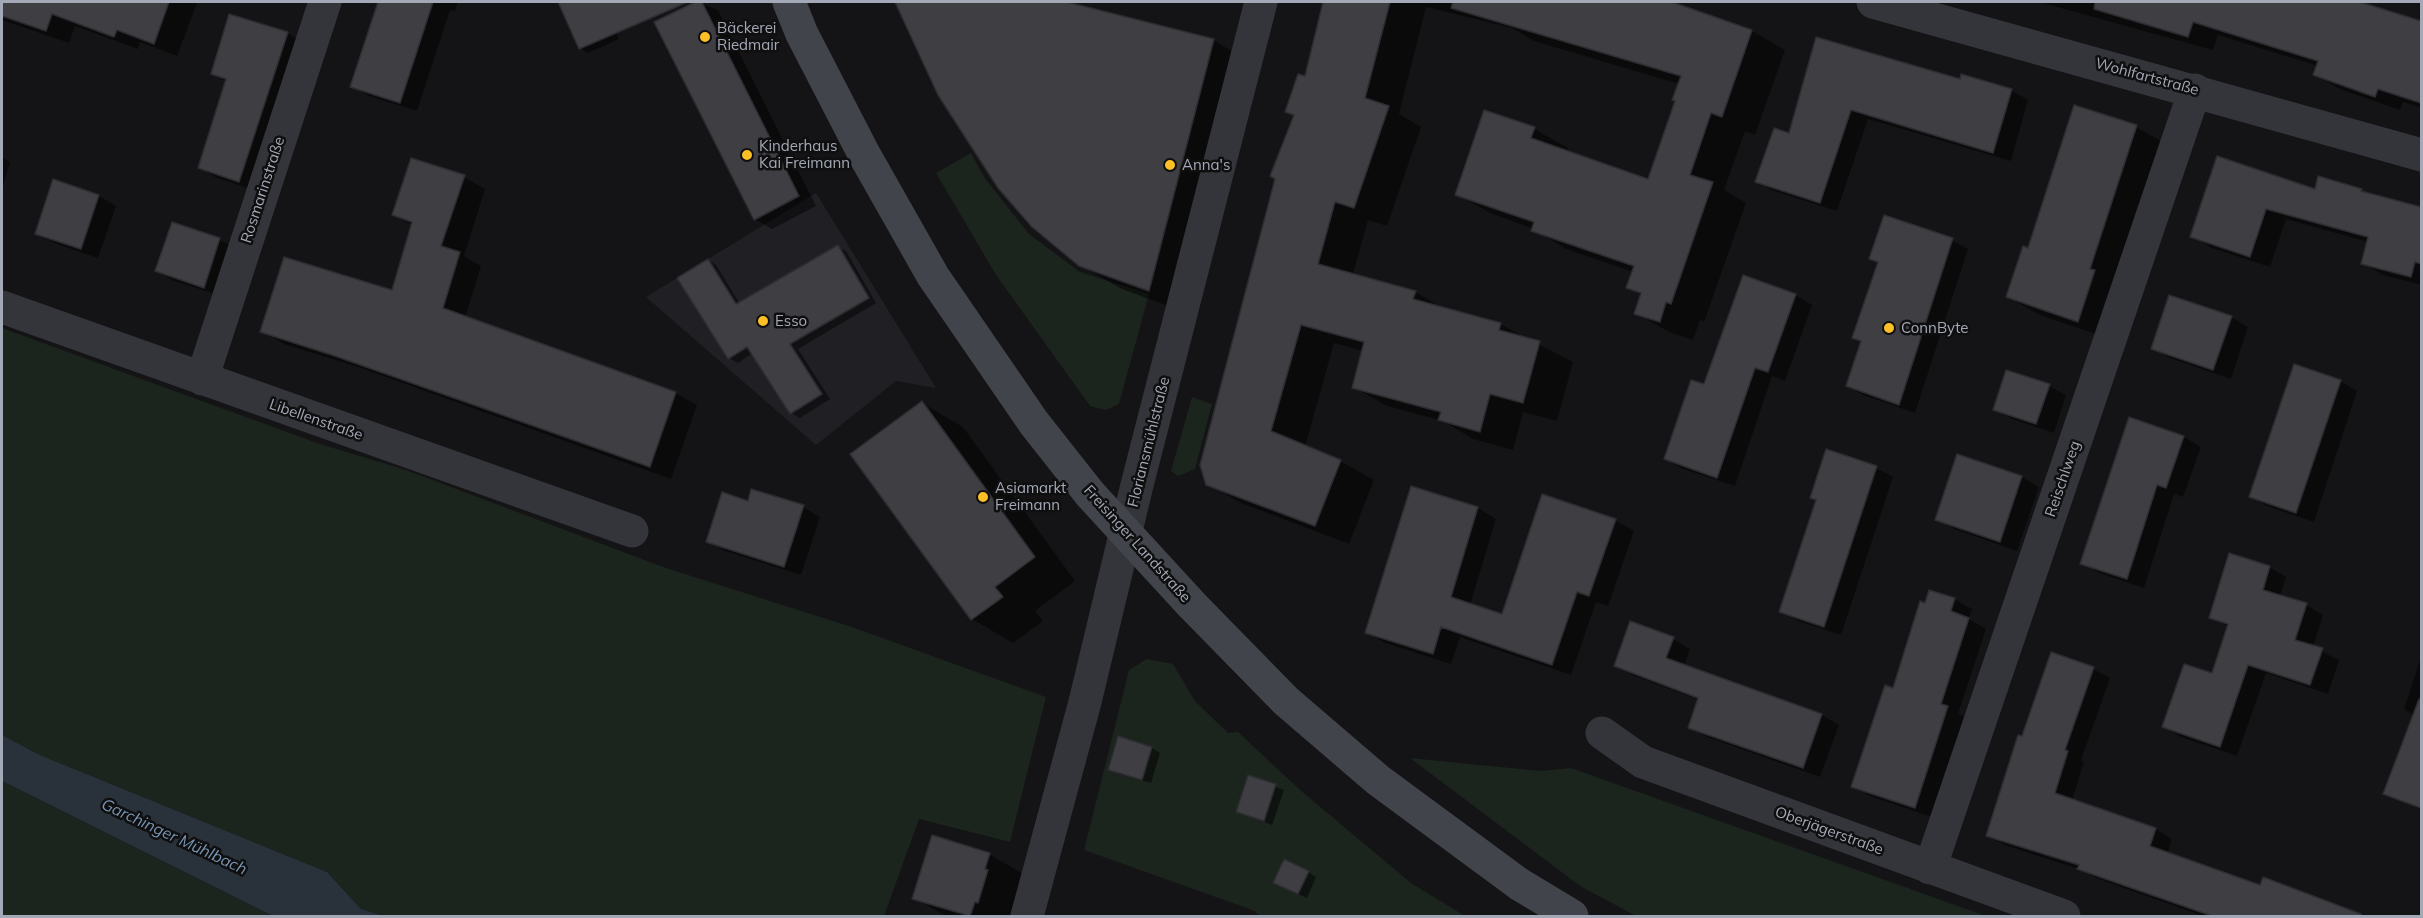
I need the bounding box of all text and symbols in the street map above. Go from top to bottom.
place label: Bäckerei Riedmair [717,19,779,54]
marker: Bäckerei Riedmair [698,30,712,44]
street label: Wohlfartstraße [2093,55,2201,99]
street label: Rosmarinstraße [237,135,289,245]
place label: Kinderhaus Kai Freimann [759,137,850,172]
marker: Kinderhaus Kai Freimann [740,148,754,162]
place label: Anna's [1182,156,1230,174]
marker: Anna's [1163,158,1177,172]
place label: Esso [775,312,807,330]
marker: Esso [756,314,770,328]
place label: ConnByte [1901,319,1969,337]
marker: ConnByte [1882,321,1896,335]
street label: Floriansmühlstraße [1124,375,1174,509]
street label: Libellenstraße [267,396,365,444]
street label: Reischlweg [2042,439,2084,519]
place label: Asiamarkt Freimann [995,479,1066,514]
street label: Freisinger Landstraße [1080,482,1194,606]
marker: Asiamarkt Freimann [976,490,990,504]
water label: Garchinger Mühlbach [98,795,250,879]
street label: Oberjägerstraße [1772,803,1886,859]

